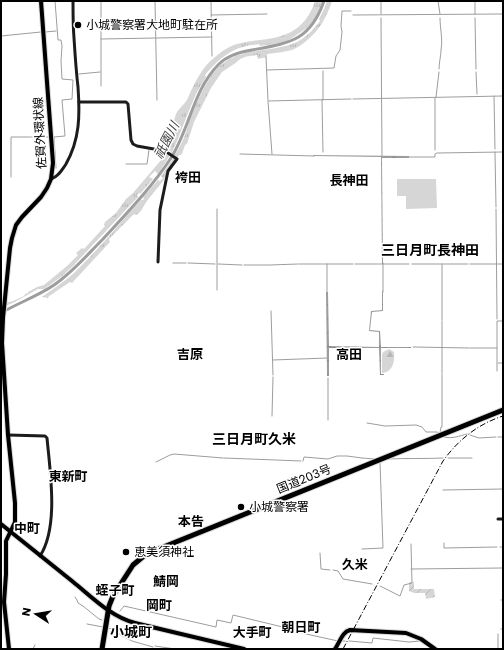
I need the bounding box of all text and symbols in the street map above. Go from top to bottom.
place label: 小城警察署大地町駐在所 [86,16,218,33]
marker: 小城警察署大地町駐在所 [73,20,83,30]
street label: 佐賀外環状線 [29,97,50,169]
water label: 祇園川 [149,117,185,162]
district label: 袴田 [175,168,201,187]
district label: 長神田 [329,171,369,190]
district label: 三日月町長神田 [381,240,479,260]
district label: 吉原 [177,345,203,364]
district label: 高田 [336,345,362,364]
district label: 三日月町久米 [212,429,296,449]
street label: 国道203号 [274,460,334,497]
district label: 東新町 [48,467,88,486]
place label: 小城警察署 [249,498,309,515]
marker: 小城警察署 [236,502,246,512]
district label: 本告 [178,512,204,531]
district label: 中町 [14,519,40,538]
place label: 恵美須神社 [134,543,194,560]
marker: 恵美須神社 [121,547,131,557]
district label: 久米 [342,555,368,574]
district label: 鯖岡 [153,572,179,591]
district label: 蛭子町 [95,581,135,600]
north arrow [16,594,56,634]
district label: 岡町 [146,596,172,615]
text: N [18,606,35,618]
district label: 朝日町 [281,618,321,637]
district label: 小城町 [110,622,152,642]
district label: 大手町 [232,623,272,642]

